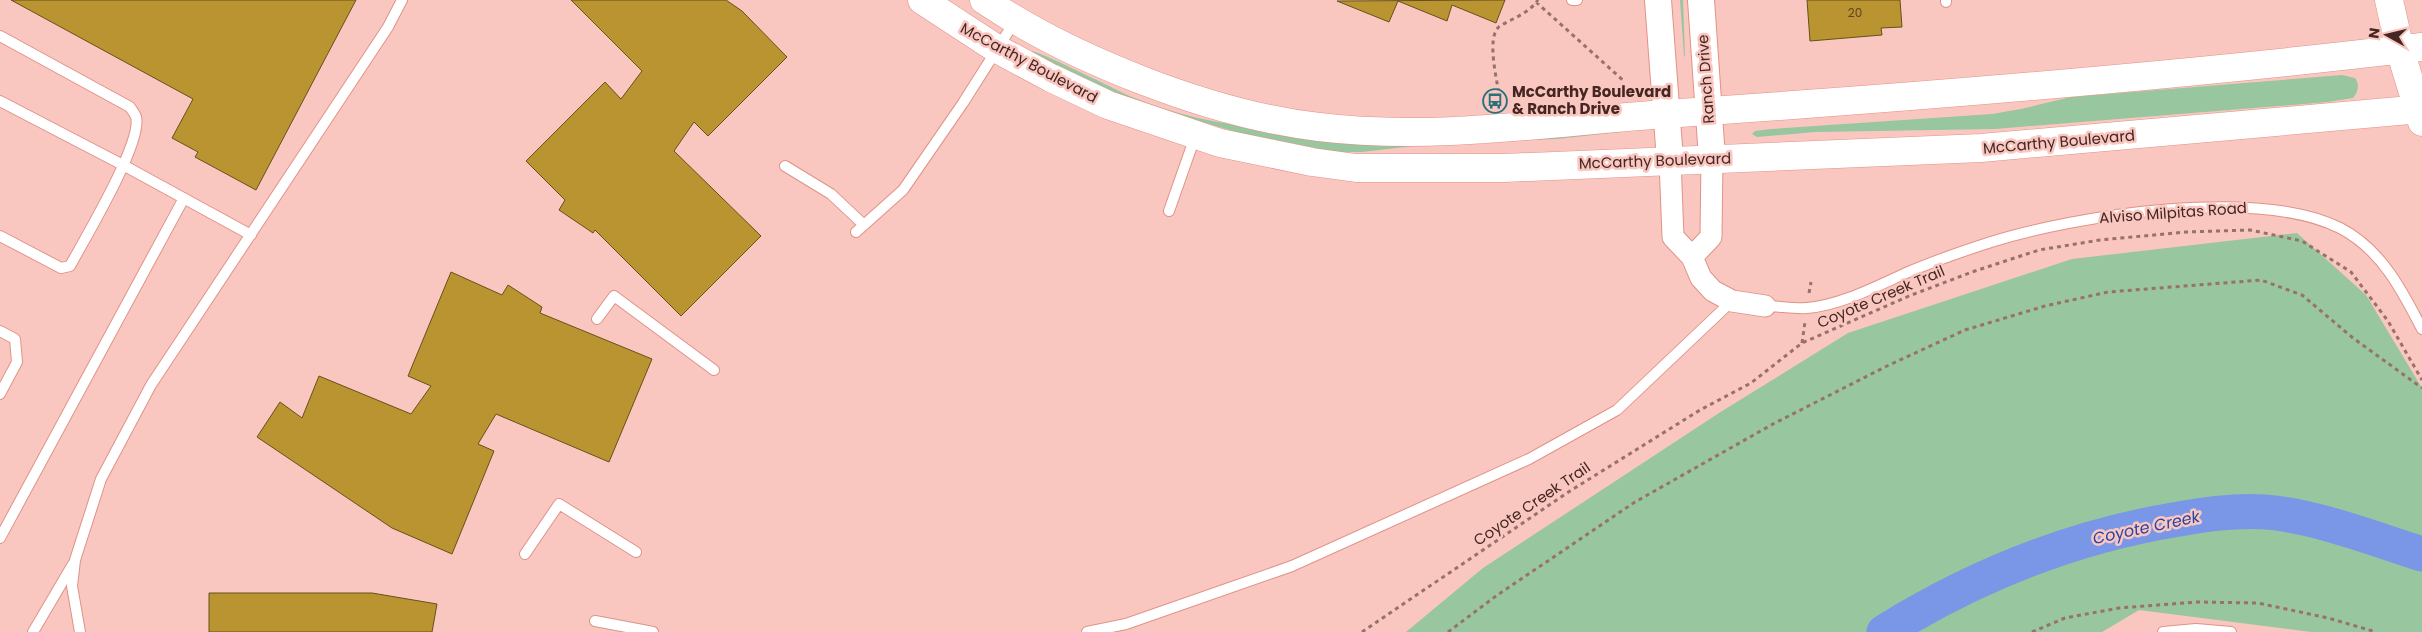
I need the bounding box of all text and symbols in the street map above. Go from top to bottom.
house number: 20 [1848,4,1862,21]
north arrow [2362,10,2412,60]
street label: McCarthy Boulevard [957,17,1102,108]
text: N [2363,27,2385,40]
street label: Ranch Drive [1692,34,1719,124]
place label: McCarthy Boulevard & Ranch Drive [1512,81,1671,119]
bus stop icon: McCarthy Boulevard & Ranch Drive [1482,88,1508,114]
street label: McCarthy Boulevard [1982,124,2136,159]
street label: McCarthy Boulevard [1578,147,1732,174]
street label: Alviso Milpitas Road [2098,197,2247,228]
street label: Coyote Creek Trail [1814,260,1948,333]
street label: Coyote Creek Trail [1469,457,1594,551]
water label: Coyote Creek [2091,505,2202,550]

